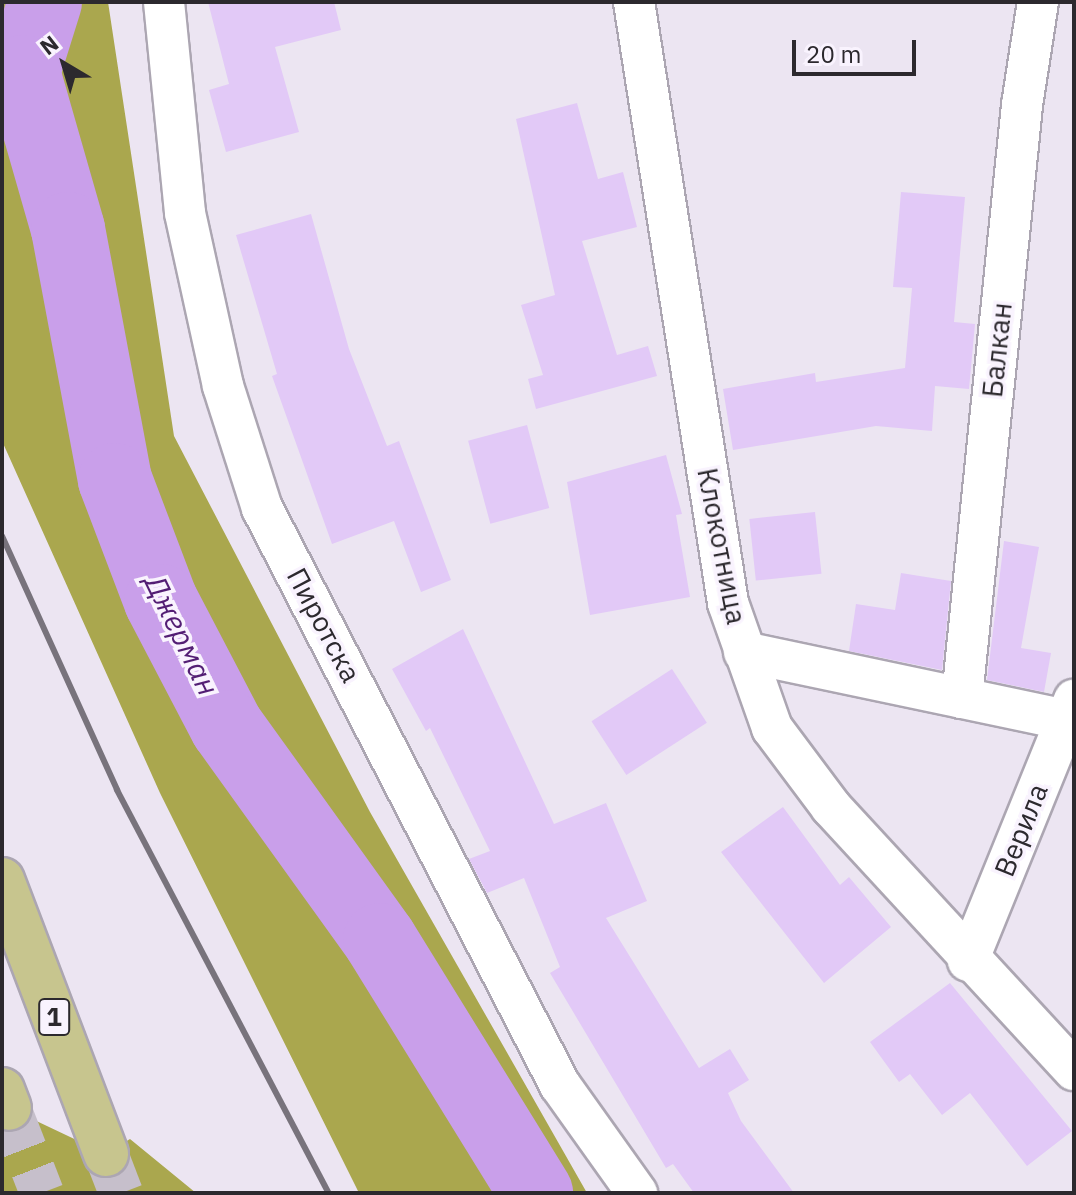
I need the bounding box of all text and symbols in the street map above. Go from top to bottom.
north arrow [24,24,104,104]
scale bar [796,24,920,74]
text: N [34,28,64,61]
text: 20 m [806,38,861,70]
street label: Балкан [975,301,1019,399]
street label: Клокотница [690,465,754,627]
street label: Пиротска [280,562,368,688]
water label: Джерман [137,569,227,701]
street label: Верила [987,779,1055,881]
road number: 1 [38,995,70,1039]

